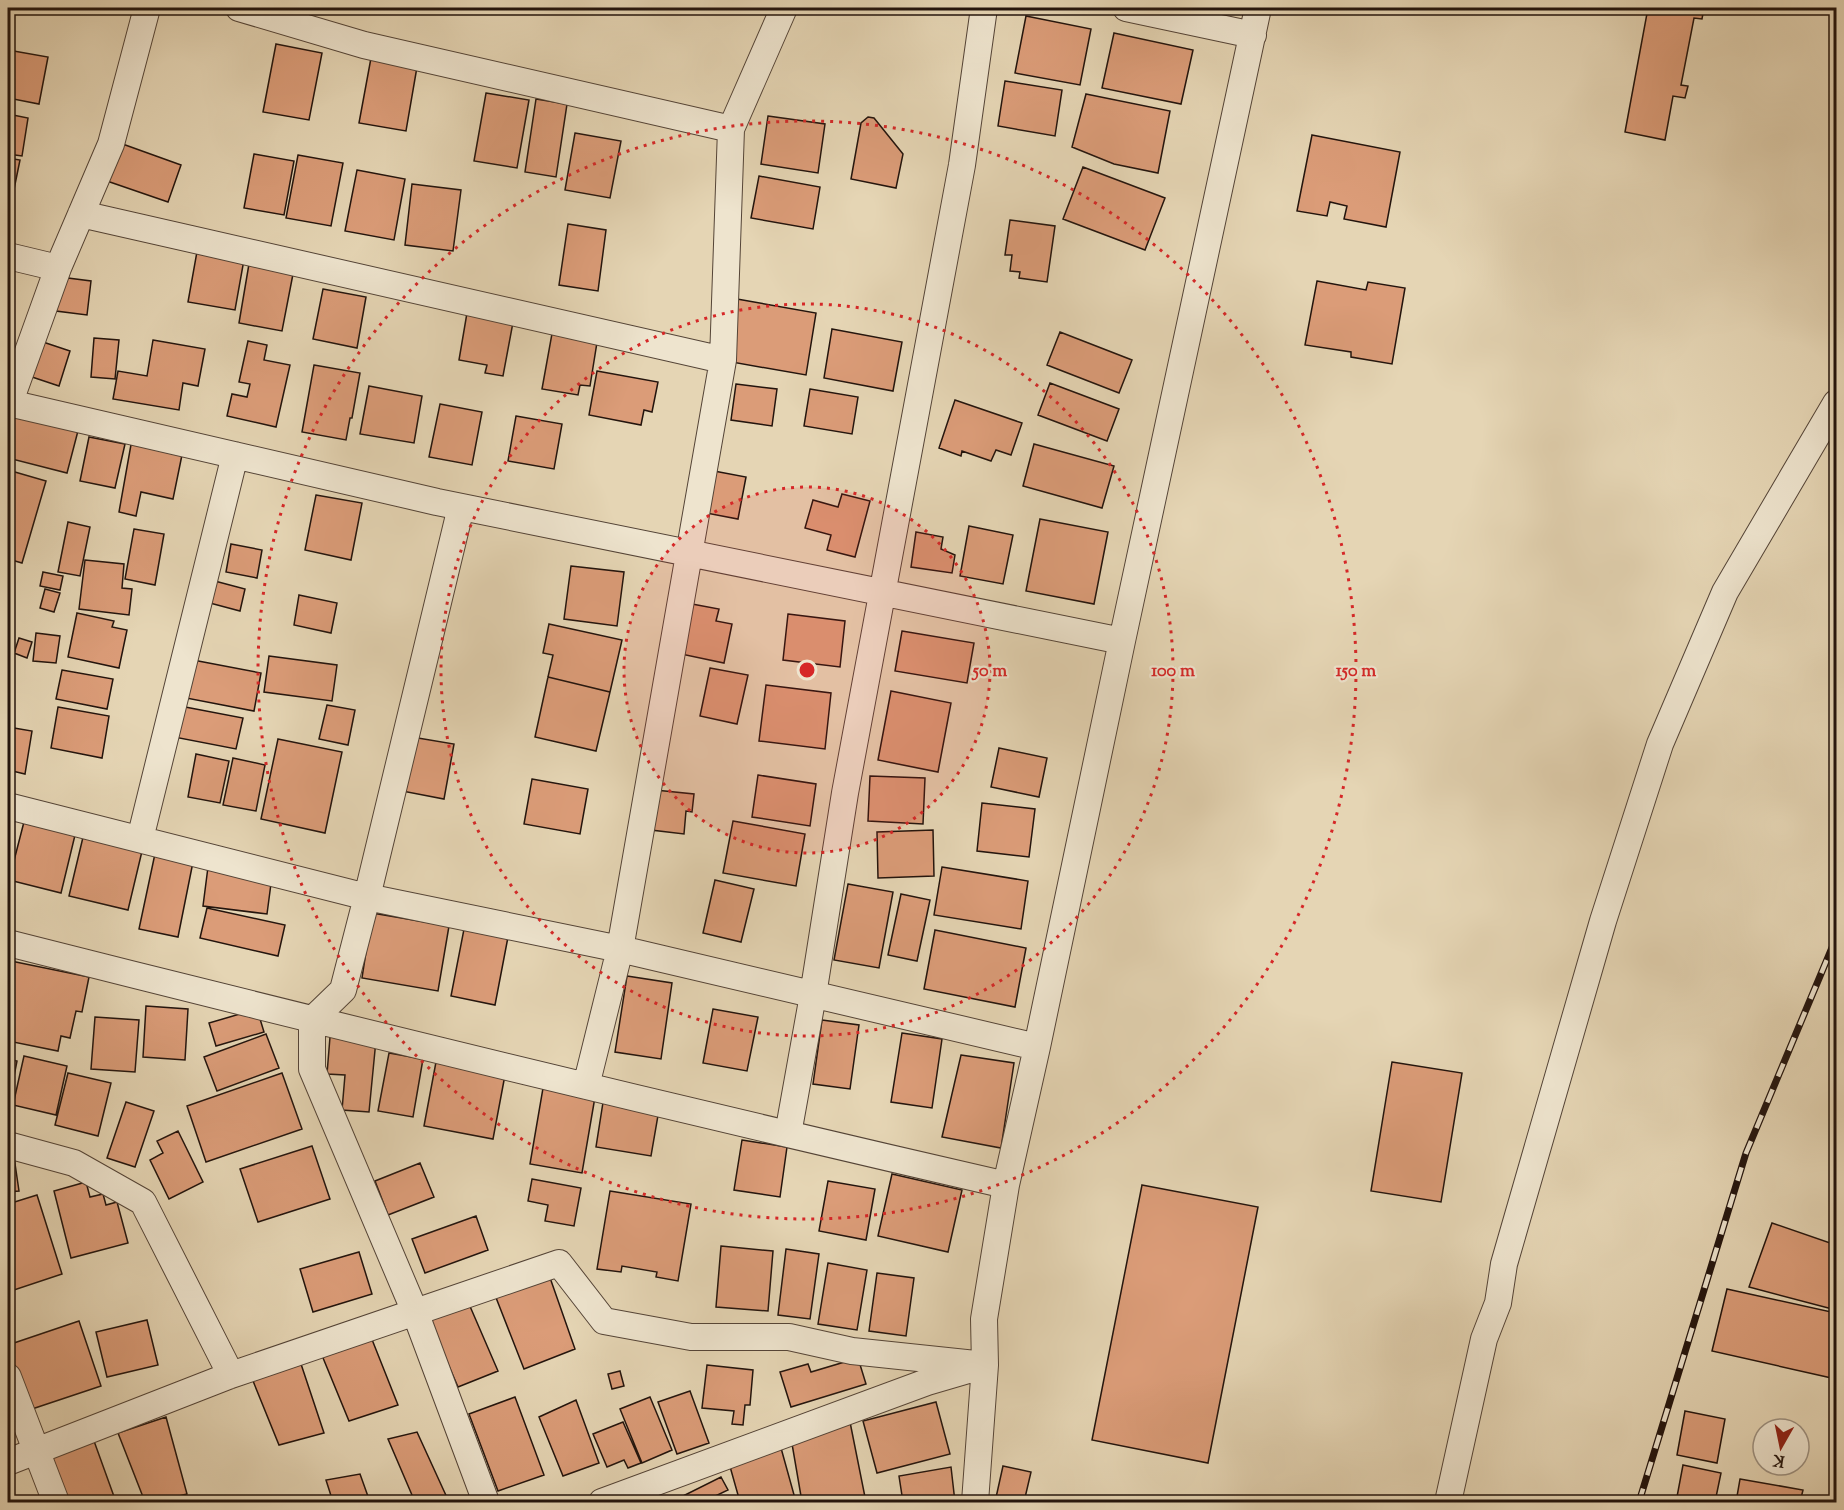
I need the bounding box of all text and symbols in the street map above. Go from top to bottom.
text: 50 m [971,659,1007,685]
text: 100 m [1151,659,1195,685]
text: 150 m [1336,659,1376,685]
centre of rings [797,660,817,680]
north arrow [1751,1417,1811,1477]
text: K [1771,1447,1787,1472]

